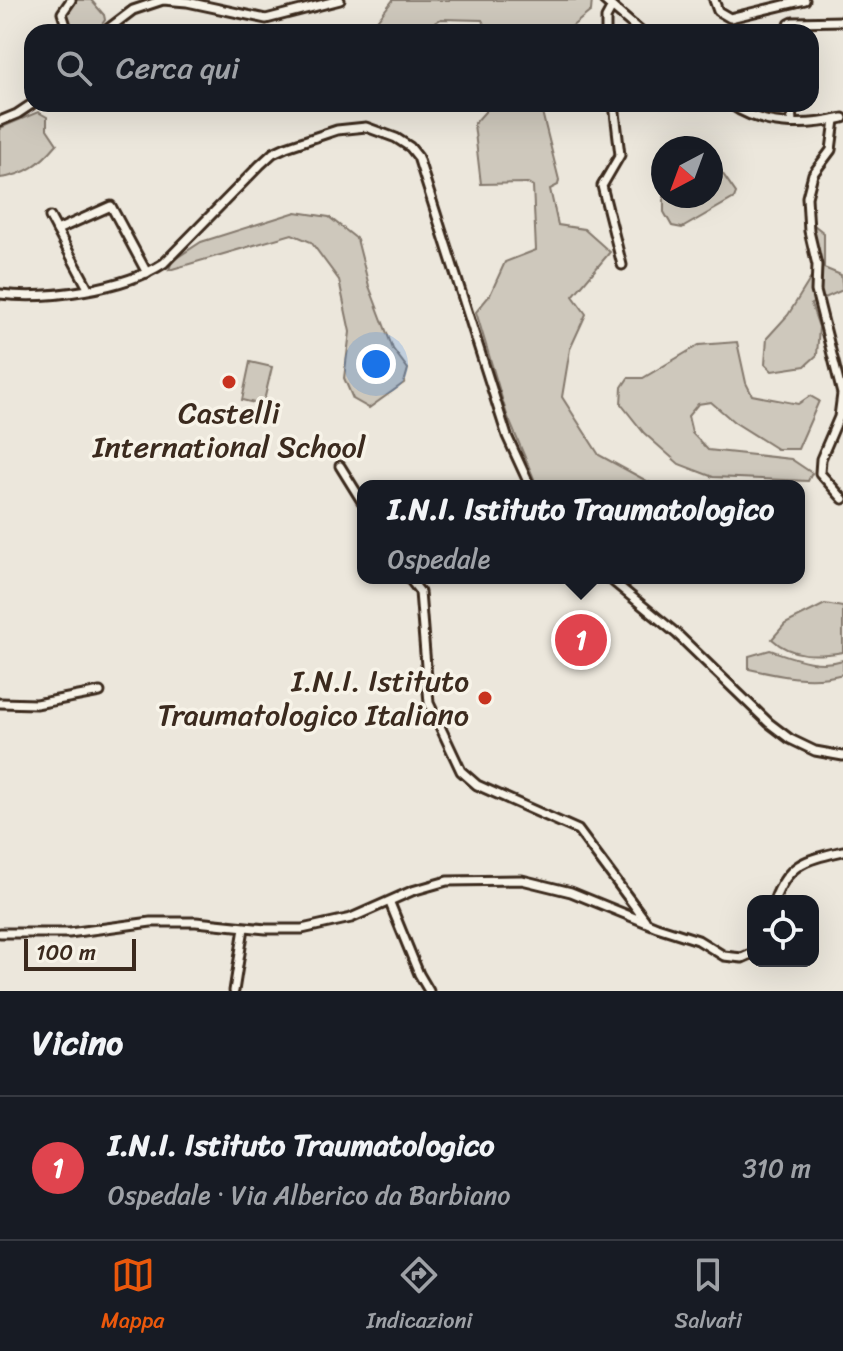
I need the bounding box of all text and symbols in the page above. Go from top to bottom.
search box [24,24,819,112]
text: Cerca qui [116,41,239,95]
icon: search [52,46,96,90]
north arrow [651,136,723,208]
your location [356,344,396,384]
marker: Castelli International School [220,373,238,391]
place label: Castelli International School [92,386,367,474]
popup [357,480,805,584]
text: I.N.I. Istituto Traumatologico [388,482,774,536]
text: Ospedale [388,536,490,582]
pin: 1 [555,610,607,670]
place label: I.N.I. Istituto Traumatologico Italiano [157,654,469,742]
marker: I.N.I. Istituto Traumatologico Italiano [476,689,494,707]
map controls [747,895,819,967]
button: locate [747,895,819,967]
text: 100 m [36,933,96,972]
scale bar [24,935,136,971]
text: Vicino [32,1013,123,1073]
text: I.N.I. Istituto Traumatologico [108,1118,495,1172]
text: 1 [52,1145,64,1191]
text: 310 m [742,1145,811,1191]
text: Ospedale · Via Alberico da Barbiano [108,1172,511,1218]
tab: Mappa [101,1253,164,1340]
tab: Indicazioni [367,1253,472,1340]
tab: Salvati [675,1253,742,1340]

